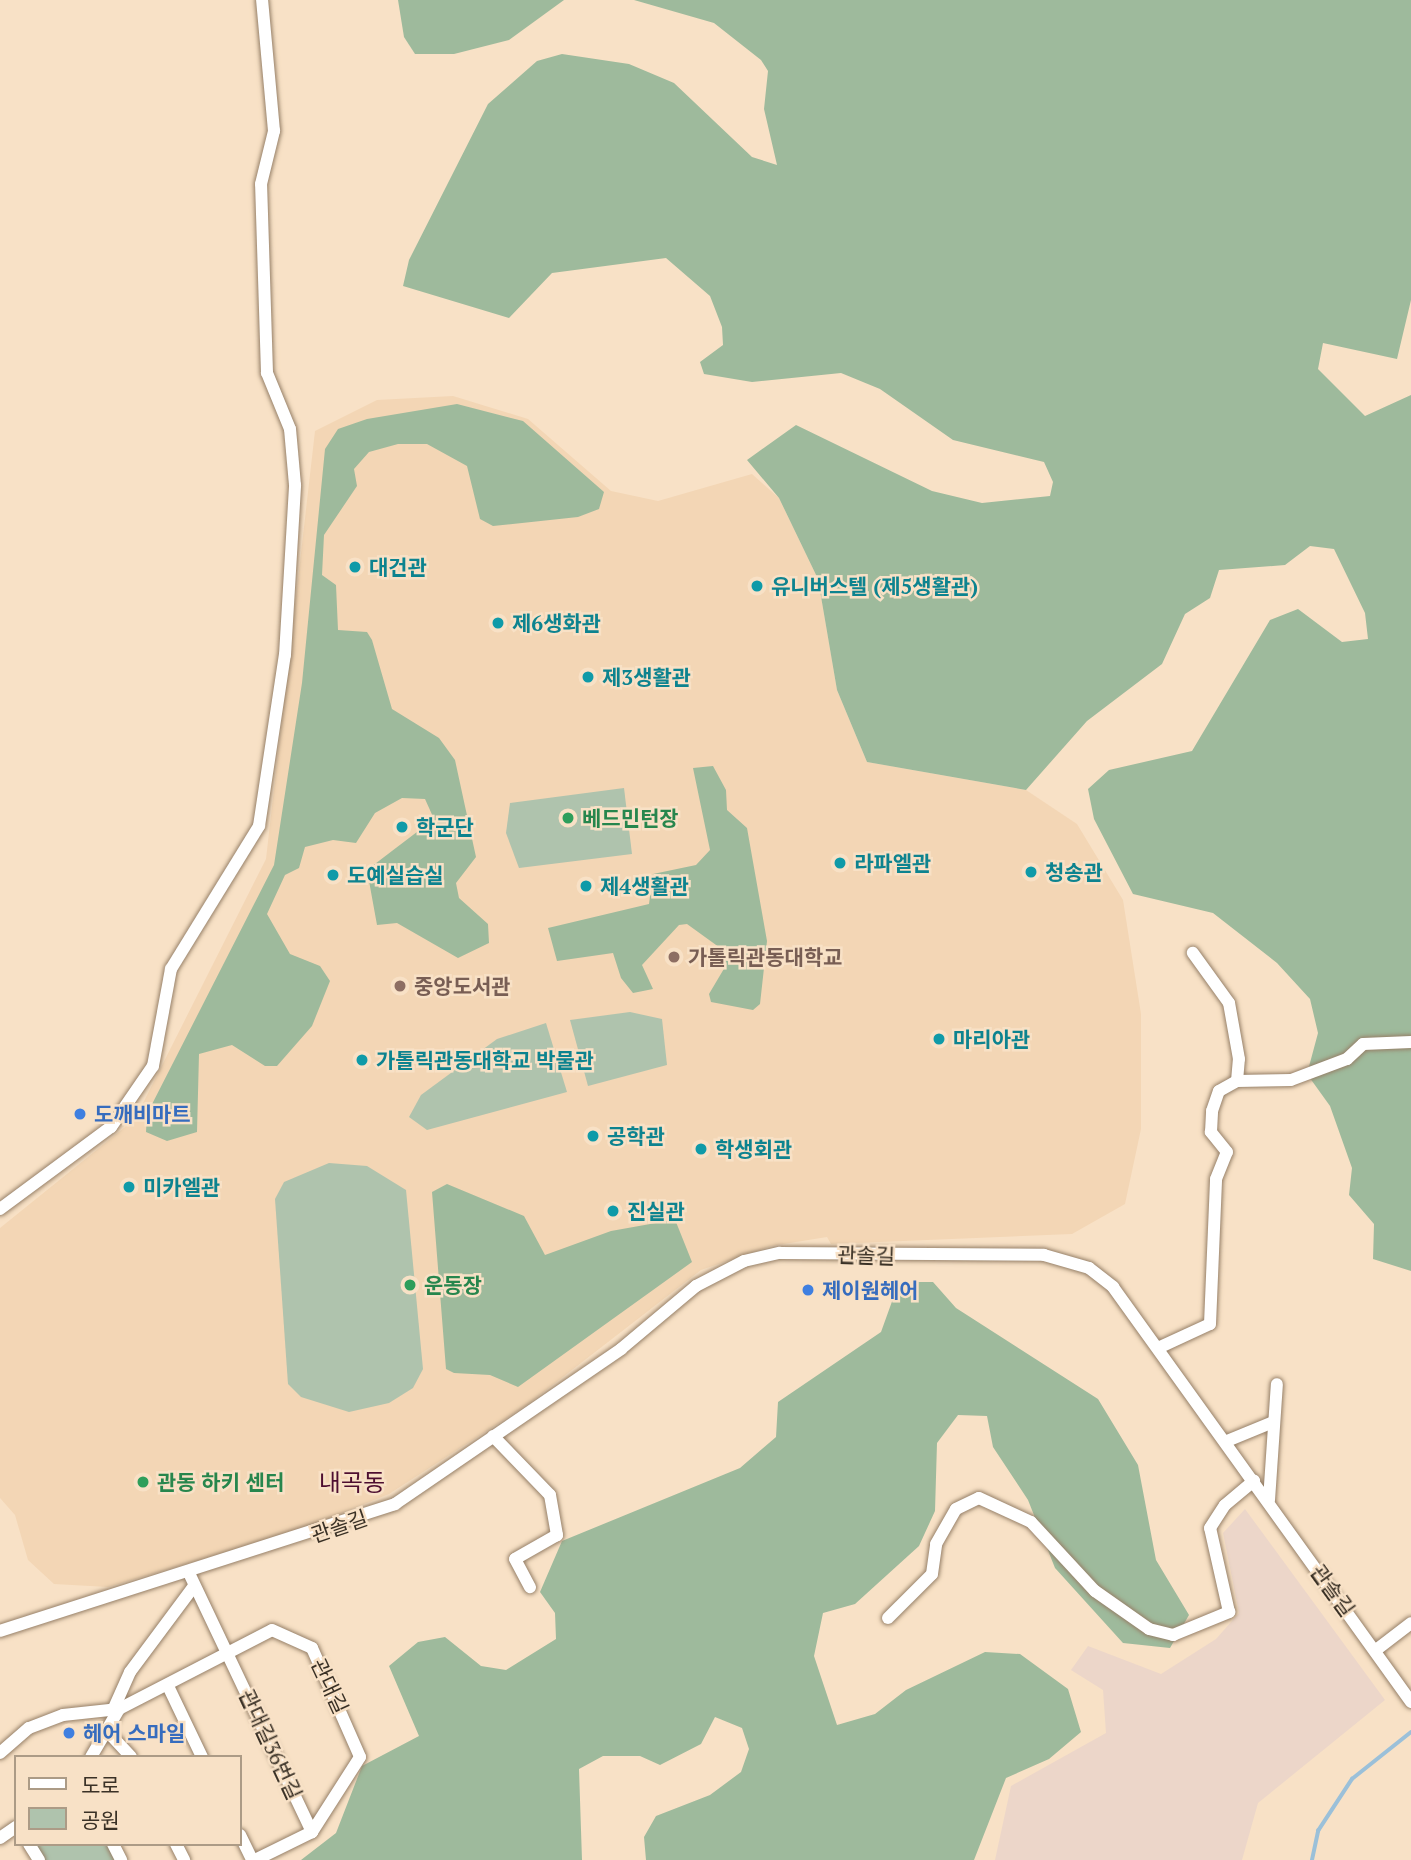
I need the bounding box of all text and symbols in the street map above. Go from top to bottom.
place label: 대건관 [369,554,427,580]
marker: 대건관 [347,559,363,575]
place label: 유니버스텔 (제5생활관) [771,573,978,599]
marker: 유니버스텔 (제5생활관) [749,578,765,594]
place label: 제6생화관 [512,610,601,636]
marker: 제6생화관 [490,615,506,631]
place label: 제3생활관 [602,664,691,690]
marker: 제3생활관 [580,669,596,685]
place label: 베드민턴장 [582,805,679,831]
marker: 베드민턴장 [560,810,576,826]
place label: 학군단 [416,814,474,840]
marker: 학군단 [394,819,410,835]
place label: 라파엘관 [854,850,931,876]
marker: 라파엘관 [832,855,848,871]
place label: 청송관 [1045,859,1103,885]
place label: 도예실습실 [347,862,444,888]
marker: 청송관 [1023,864,1039,880]
marker: 도예실습실 [325,867,341,883]
place label: 제4생활관 [600,873,689,899]
marker: 제4생활관 [578,878,594,894]
place label: 가톨릭관동대학교 [688,944,843,970]
marker: 가톨릭관동대학교 [666,949,682,965]
place label: 중앙도서관 [414,973,511,999]
marker: 중앙도서관 [392,978,408,994]
place label: 마리아관 [953,1026,1030,1052]
marker: 마리아관 [931,1031,947,1047]
place label: 가톨릭관동대학교 박물관 [376,1047,594,1073]
marker: 가톨릭관동대학교 박물관 [354,1052,370,1068]
place label: 도깨비마트 [94,1101,191,1127]
marker: 도깨비마트 [72,1106,88,1122]
place label: 공학관 [607,1123,665,1149]
marker: 공학관 [585,1128,601,1144]
place label: 학생회관 [715,1136,792,1162]
marker: 학생회관 [693,1141,709,1157]
place label: 미카엘관 [143,1174,220,1200]
marker: 미카엘관 [121,1179,137,1195]
place label: 진실관 [627,1198,685,1224]
marker: 진실관 [605,1203,621,1219]
street label: 관솔길 [837,1241,895,1269]
place label: 운동장 [424,1272,482,1298]
marker: 운동장 [402,1277,418,1293]
place label: 제이원헤어 [822,1277,919,1303]
marker: 제이원헤어 [800,1282,816,1298]
place label: 관동 하키 센터 [157,1469,284,1495]
district label: 내곡동 [319,1469,385,1497]
marker: 관동 하키 센터 [135,1474,151,1490]
street label: 관솔길 [307,1505,371,1547]
street label: 관솔길 [1306,1559,1360,1621]
street label: 관대길 [306,1654,354,1718]
street label: 관대길36번길 [234,1685,308,1803]
place label: 헤어 스마일 [83,1720,185,1746]
marker: 헤어 스마일 [61,1725,77,1741]
legend [14,1755,242,1846]
text: 도로 [81,1771,120,1799]
text: 공원 [81,1806,120,1834]

